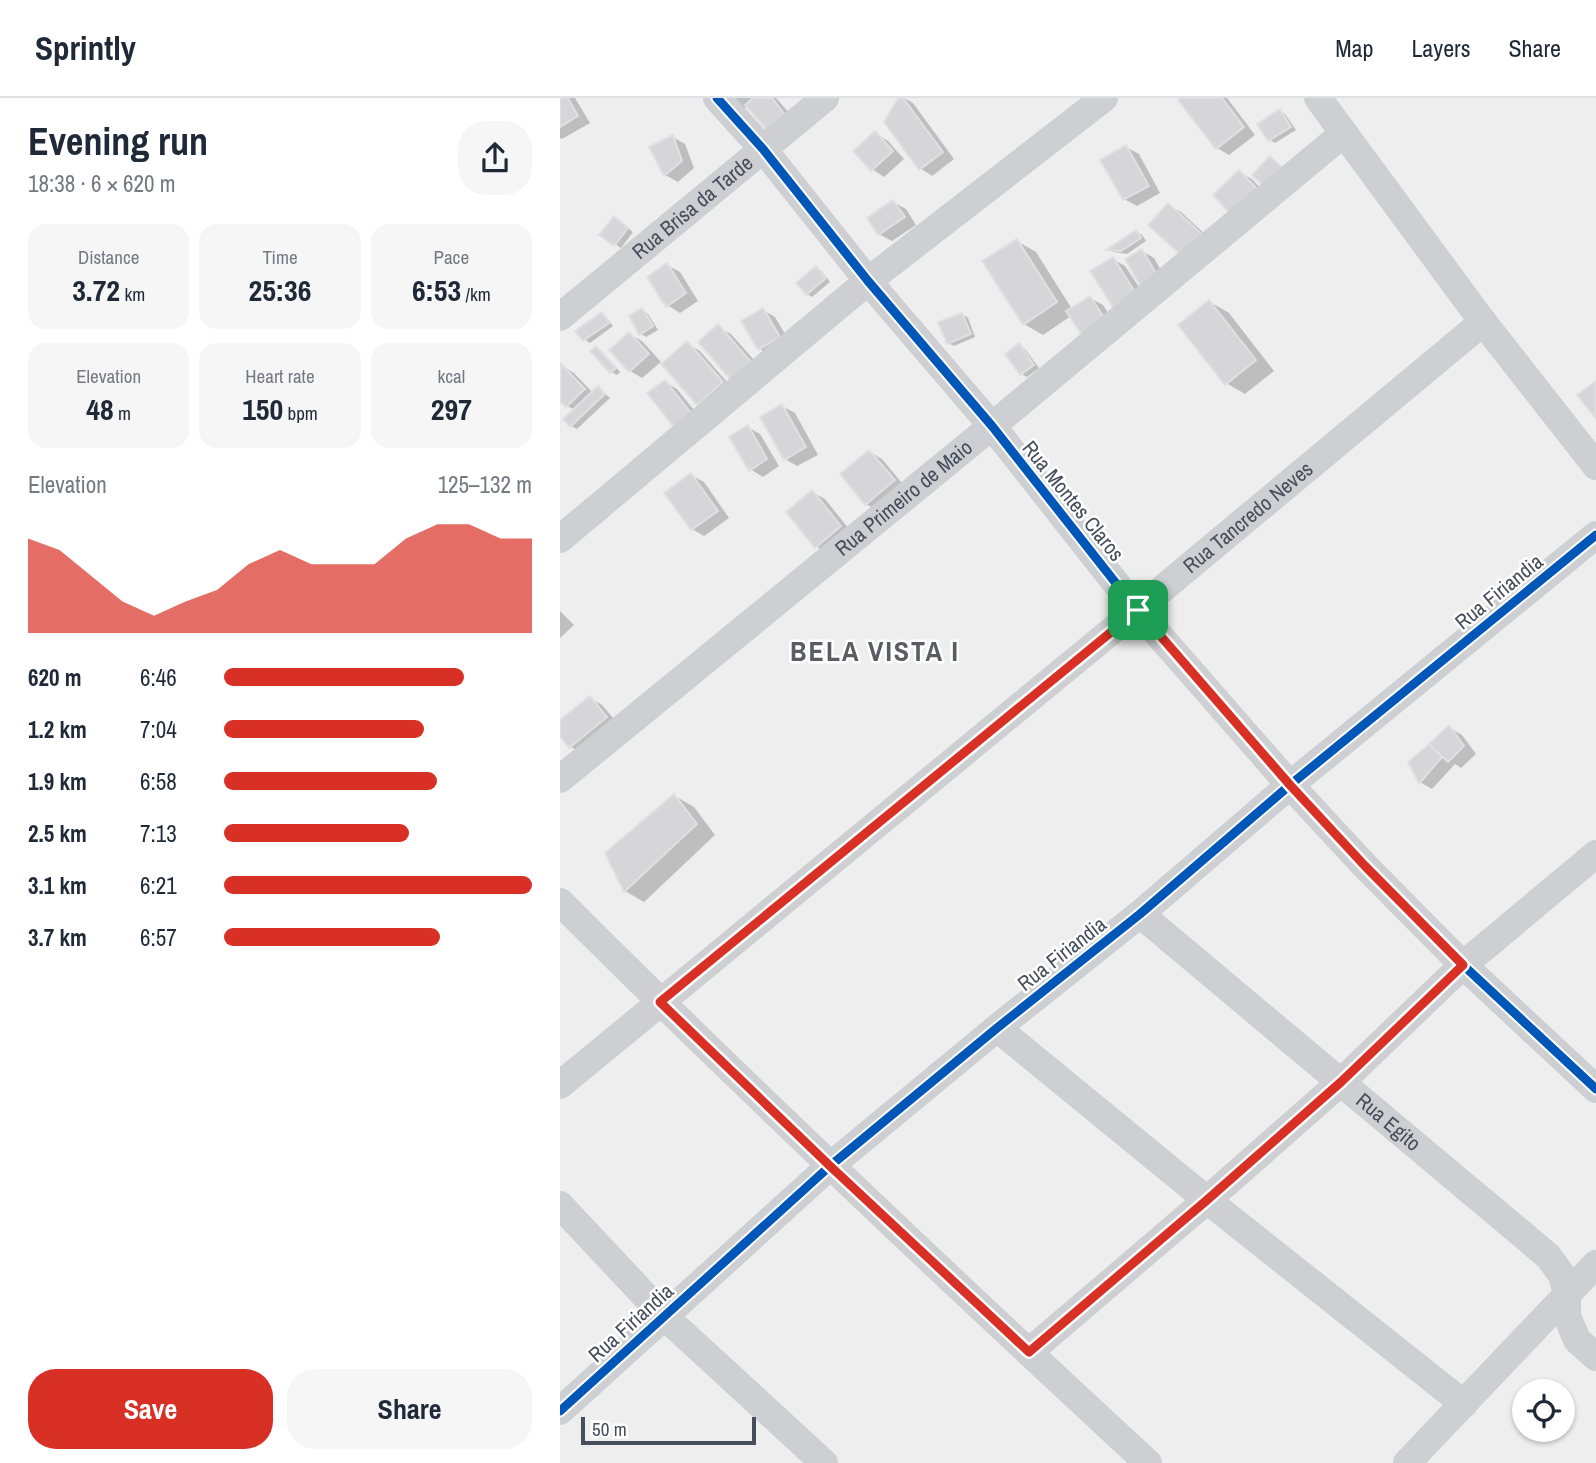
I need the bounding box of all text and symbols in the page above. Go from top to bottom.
text: Sprintly [35,26,136,70]
text: Map [1335,32,1373,64]
text: Layers [1411,32,1470,64]
text: Share [1508,32,1561,64]
text: Evening run [28,116,208,167]
button: share [458,121,532,195]
street label: Rua Brisa da Tarde [626,149,759,266]
text: 18:38 · 6 × 620 m [28,168,175,199]
text: Distance [78,244,139,270]
text: Time [262,244,298,270]
text: Pace [434,244,469,270]
text: 3.72 [72,270,120,310]
text: 25:36 [249,270,311,310]
text: 6:53 [412,270,461,310]
text: km [120,281,145,307]
text: /km [461,281,491,307]
text: Elevation [76,363,141,389]
text: Heart rate [245,363,315,389]
text: kcal [437,363,465,389]
text: 48 [86,389,114,429]
text: 150 [242,389,283,429]
text: 297 [431,389,472,429]
text: m [114,400,131,426]
text: bpm [283,400,318,426]
street label: Rua Primeiro de Maio [829,433,978,563]
street label: Rua Montes Claros [1016,434,1131,567]
street label: Rua Tancredo Neves [1177,454,1319,580]
text: Elevation [28,469,107,500]
text: 125–132 m [438,469,532,500]
street label: Rua Firiandia [1449,547,1549,636]
pin [1108,580,1168,640]
icon: arrive [1119,591,1157,629]
district label: BELA VISTA I [790,632,960,670]
text: 620 m [28,662,81,693]
text: 6:46 [140,662,177,693]
text: 1.2 km [28,714,87,745]
text: 7:04 [140,714,177,745]
text: 1.9 km [28,766,87,797]
text: 6:58 [140,766,177,797]
text: 2.5 km [28,818,87,849]
text: 7:13 [140,818,177,849]
text: 3.1 km [28,870,87,901]
text: 6:21 [140,870,177,901]
street label: Rua Firiandia [1011,910,1112,997]
text: 3.7 km [28,922,87,953]
text: 6:57 [140,922,177,953]
street label: Rua Egito [1350,1086,1427,1157]
street label: Rua Firiandia [582,1276,680,1369]
button: Save [28,1369,273,1449]
button: Share [287,1369,532,1449]
map controls [1512,1379,1575,1442]
button: locate [1512,1379,1575,1442]
scale bar [581,1414,756,1446]
text: 50 m [592,1416,627,1442]

